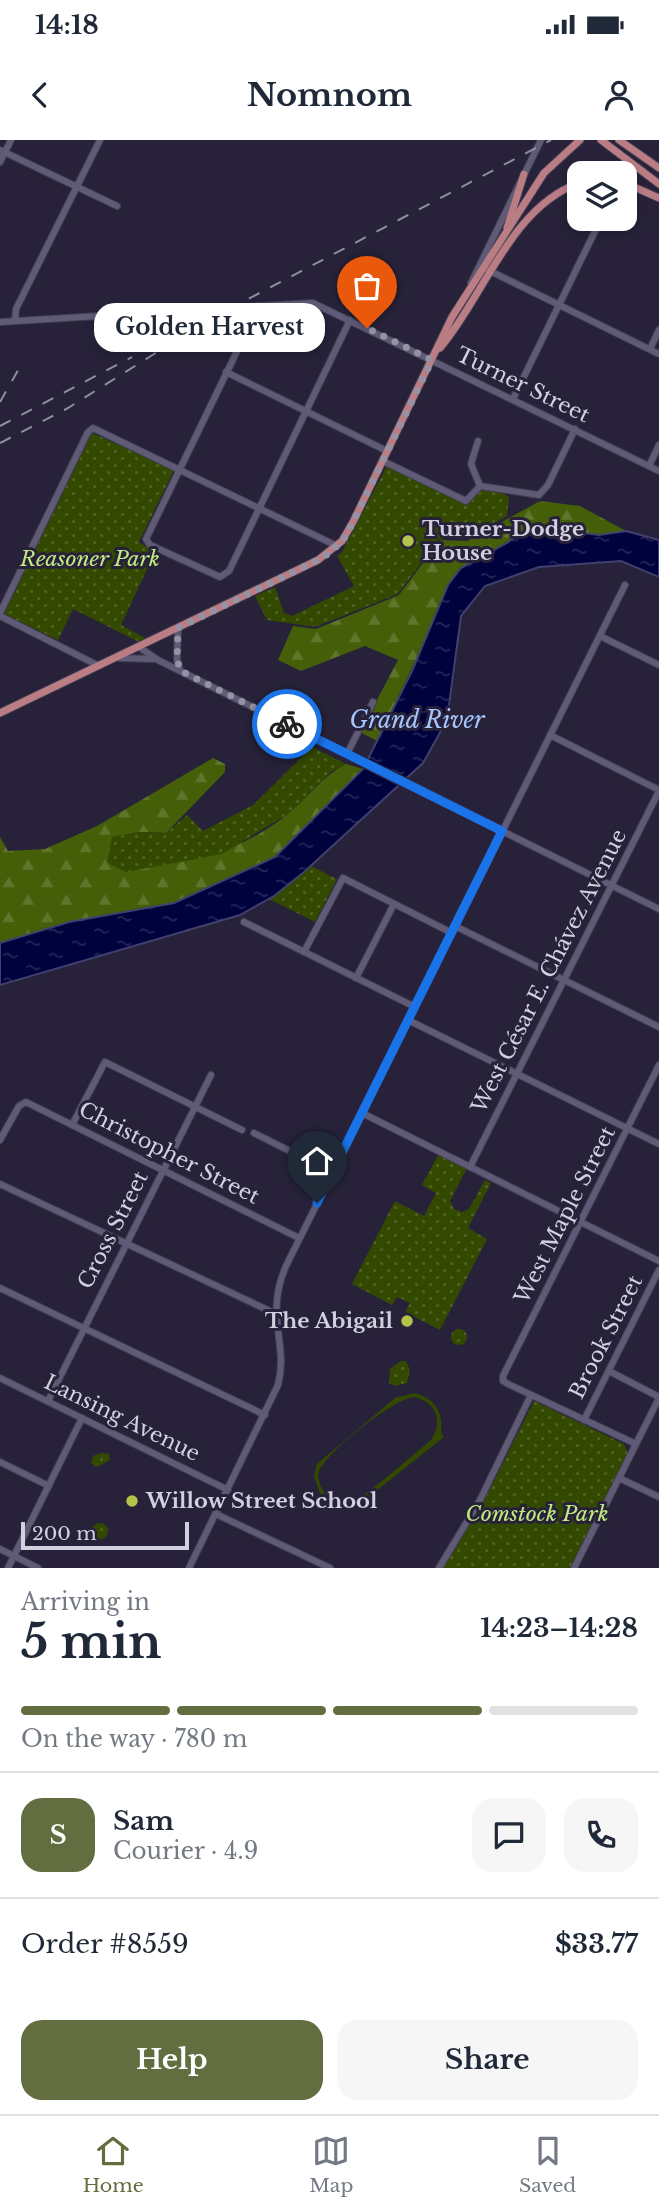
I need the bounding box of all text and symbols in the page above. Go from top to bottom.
text: 14:18 [35,9,99,41]
text: Nomnom [247,75,412,115]
icon: back [21,76,59,114]
icon: person [600,76,638,114]
map controls [567,161,637,231]
button: layers [567,161,637,231]
pin [337,256,397,328]
icon: bag [348,267,386,305]
callout: Golden Harvest [94,304,325,352]
text: Golden Harvest [115,313,304,341]
street label: Turner Street [452,342,594,428]
place label: Turner-Dodge House [422,516,584,566]
marker: Turner-Dodge House [400,533,416,549]
park label: Reasoner Park [19,546,160,572]
courier [252,689,322,759]
icon: bike [268,705,306,743]
water label: Grand River [349,706,486,734]
street label: West César E. Chávez Avenue [466,825,632,1118]
street label: Christopher Street [74,1096,264,1210]
street label: West Maple Street [509,1122,621,1309]
pin [287,1131,347,1203]
icon: home [298,1142,336,1180]
street label: Cross Street [72,1167,154,1293]
street label: Brook Street [564,1271,648,1403]
place label: The Abigail [265,1308,394,1334]
marker: The Abigail [399,1313,415,1329]
street label: Lansing Avenue [40,1369,204,1467]
place label: Willow Street School [145,1488,378,1514]
marker: Willow Street School [124,1493,140,1509]
park label: Comstock Park [466,1501,608,1527]
scale bar [21,1519,189,1551]
text: 200 m [32,1522,97,1545]
text: Arriving in [21,1588,150,1616]
text: 14:23–14:28 [480,1612,638,1644]
text: 5 min [21,1613,162,1670]
text: On the way · 780 m [21,1725,247,1753]
button: chat [472,1798,546,1872]
button: phone [564,1798,638,1872]
text: Sam [113,1805,174,1837]
text: S [49,1819,67,1851]
text: Courier · 4.9 [113,1837,258,1865]
text: Order #8559 [21,1928,189,1960]
text: $33.77 [555,1928,638,1960]
button: Help [21,2020,323,2100]
button: Share [337,2020,638,2100]
tab: Home [83,2132,144,2197]
tab: Map [309,2132,353,2197]
tab: Saved [519,2132,576,2197]

